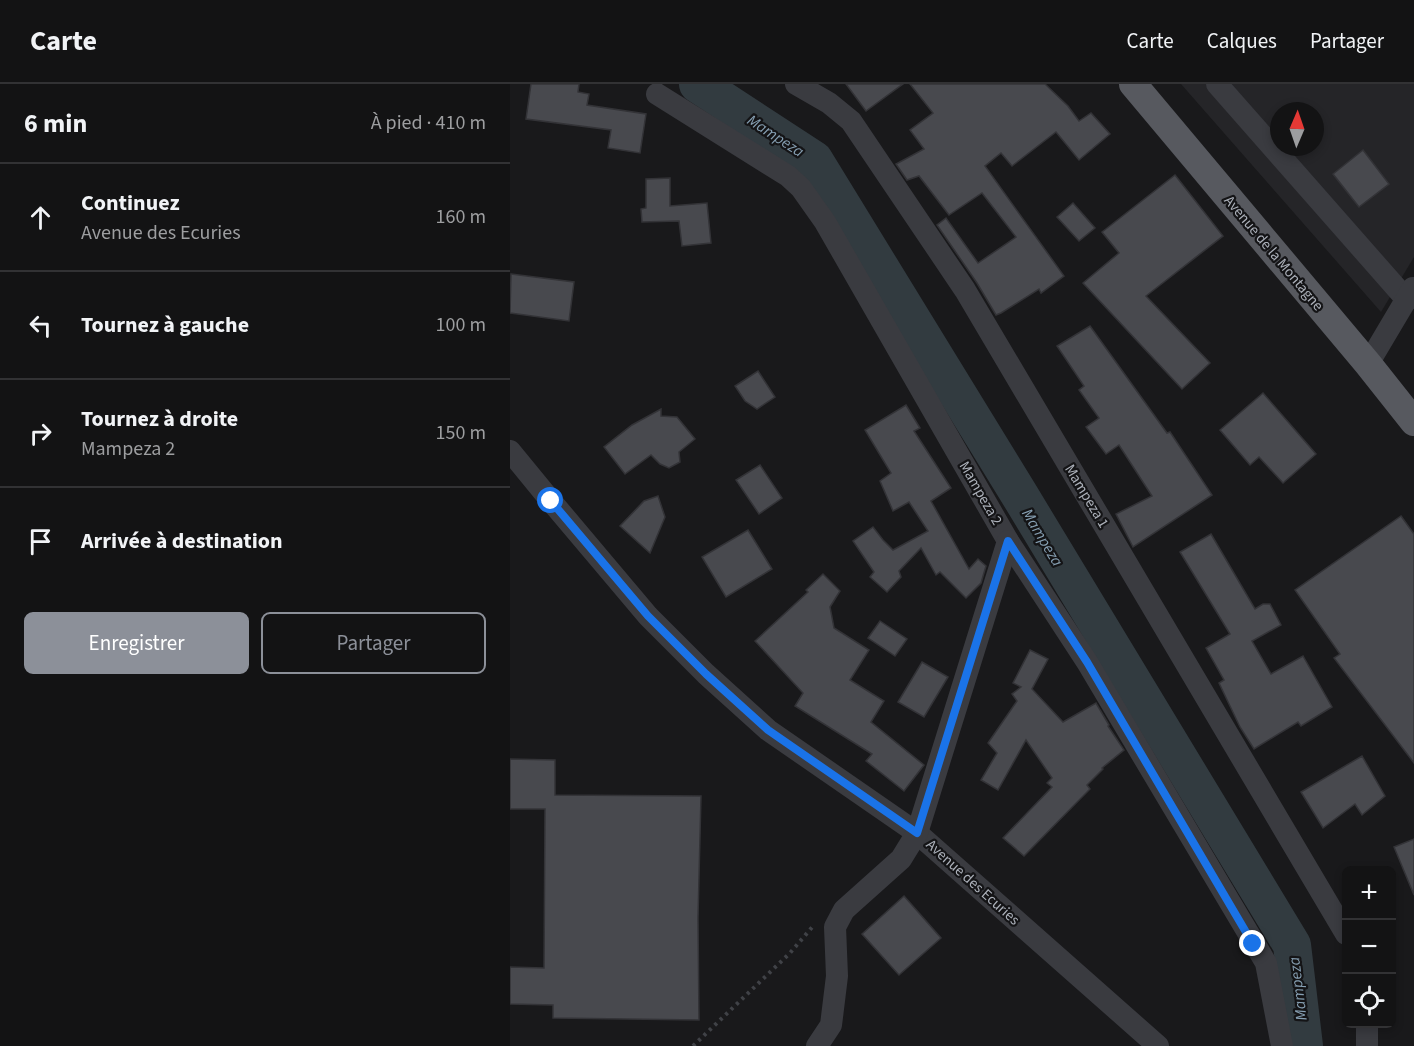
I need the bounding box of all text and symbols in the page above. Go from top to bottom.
text: Carte [30,21,97,61]
text: Carte [1127,26,1174,56]
text: Calques [1207,26,1277,56]
text: Partager [1310,26,1384,56]
north arrow [1270,102,1324,156]
text: 6 min [24,105,87,142]
text: À pied · 410 m [371,109,486,137]
water label: Mampeza [743,109,809,163]
text: Continuez [81,187,180,219]
street label: Avenue de la Montagne [1219,191,1328,316]
icon: ahead [24,201,57,234]
text: 160 m [436,203,486,231]
text: Avenue des Ecuries [81,219,241,247]
icon: left [24,309,57,342]
text: Tournez à gauche [81,309,249,341]
text: 100 m [436,311,486,339]
text: Tournez à droite [81,403,238,435]
icon: right [24,417,57,450]
text: 150 m [436,419,486,447]
text: Mampeza 2 [81,435,175,463]
street label: Mampeza 2 [954,457,1007,529]
street label: Mampeza 1 [1059,461,1114,532]
route start [537,487,563,513]
water label: Mampeza [1016,504,1068,571]
icon: arrive [24,525,57,558]
text: Arrivée à destination [81,525,283,557]
button: Enregistrer [24,612,249,674]
button: Partager [261,612,486,674]
street label: Avenue des Ecuries [921,835,1024,930]
map controls [1342,866,1396,1028]
button: + [1342,866,1396,920]
button: − [1342,920,1396,974]
route end [1239,930,1265,956]
water label: Mampeza [1283,955,1313,1022]
button: locate [1342,974,1396,1028]

